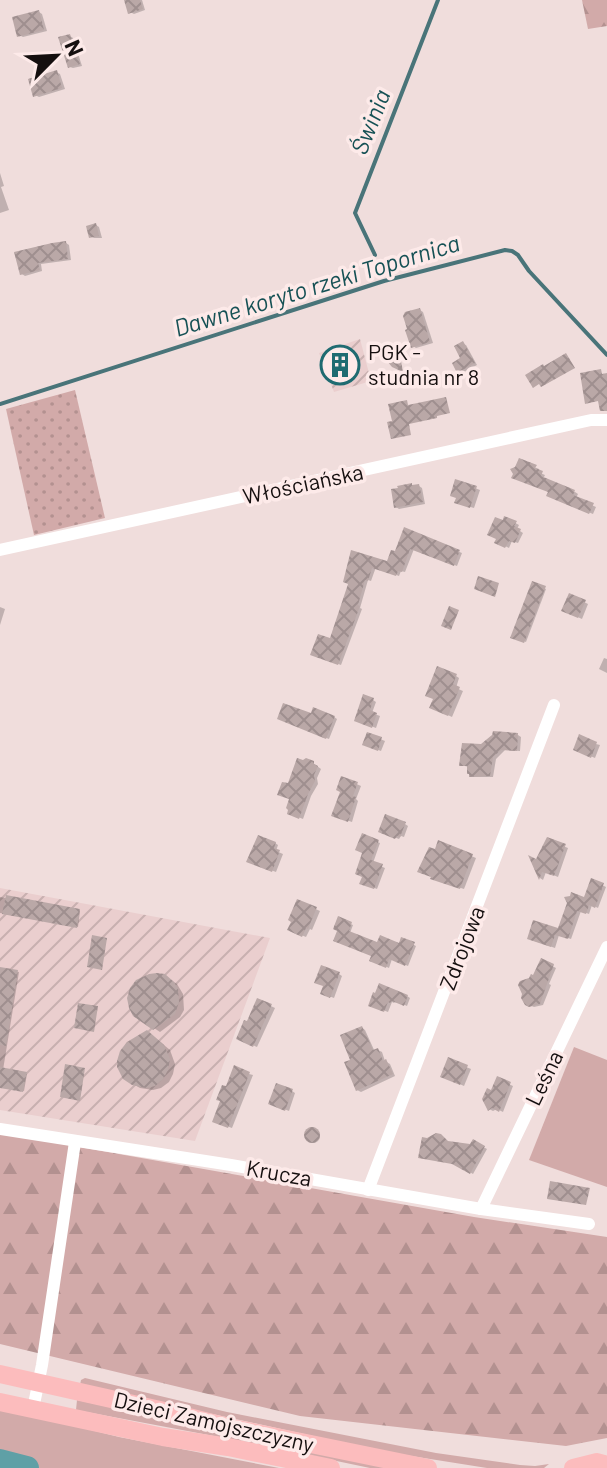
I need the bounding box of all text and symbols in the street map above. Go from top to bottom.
north arrow [16,16,96,96]
text: N [60,35,90,59]
water label: Świnia [344,85,396,158]
water label: Dawne koryto rzeki Topornica [170,227,463,342]
place label: PGK - studnia nr 8 [368,338,479,389]
building icon: PGK - studnia nr 8 [319,344,361,386]
street label: Włościańska [240,458,365,508]
street label: Zdrojowa [433,902,489,993]
street label: Leśna [519,1046,567,1109]
street label: Krucza [245,1154,314,1191]
street label: Dzieci Zamojszczyzny [112,1385,317,1457]

